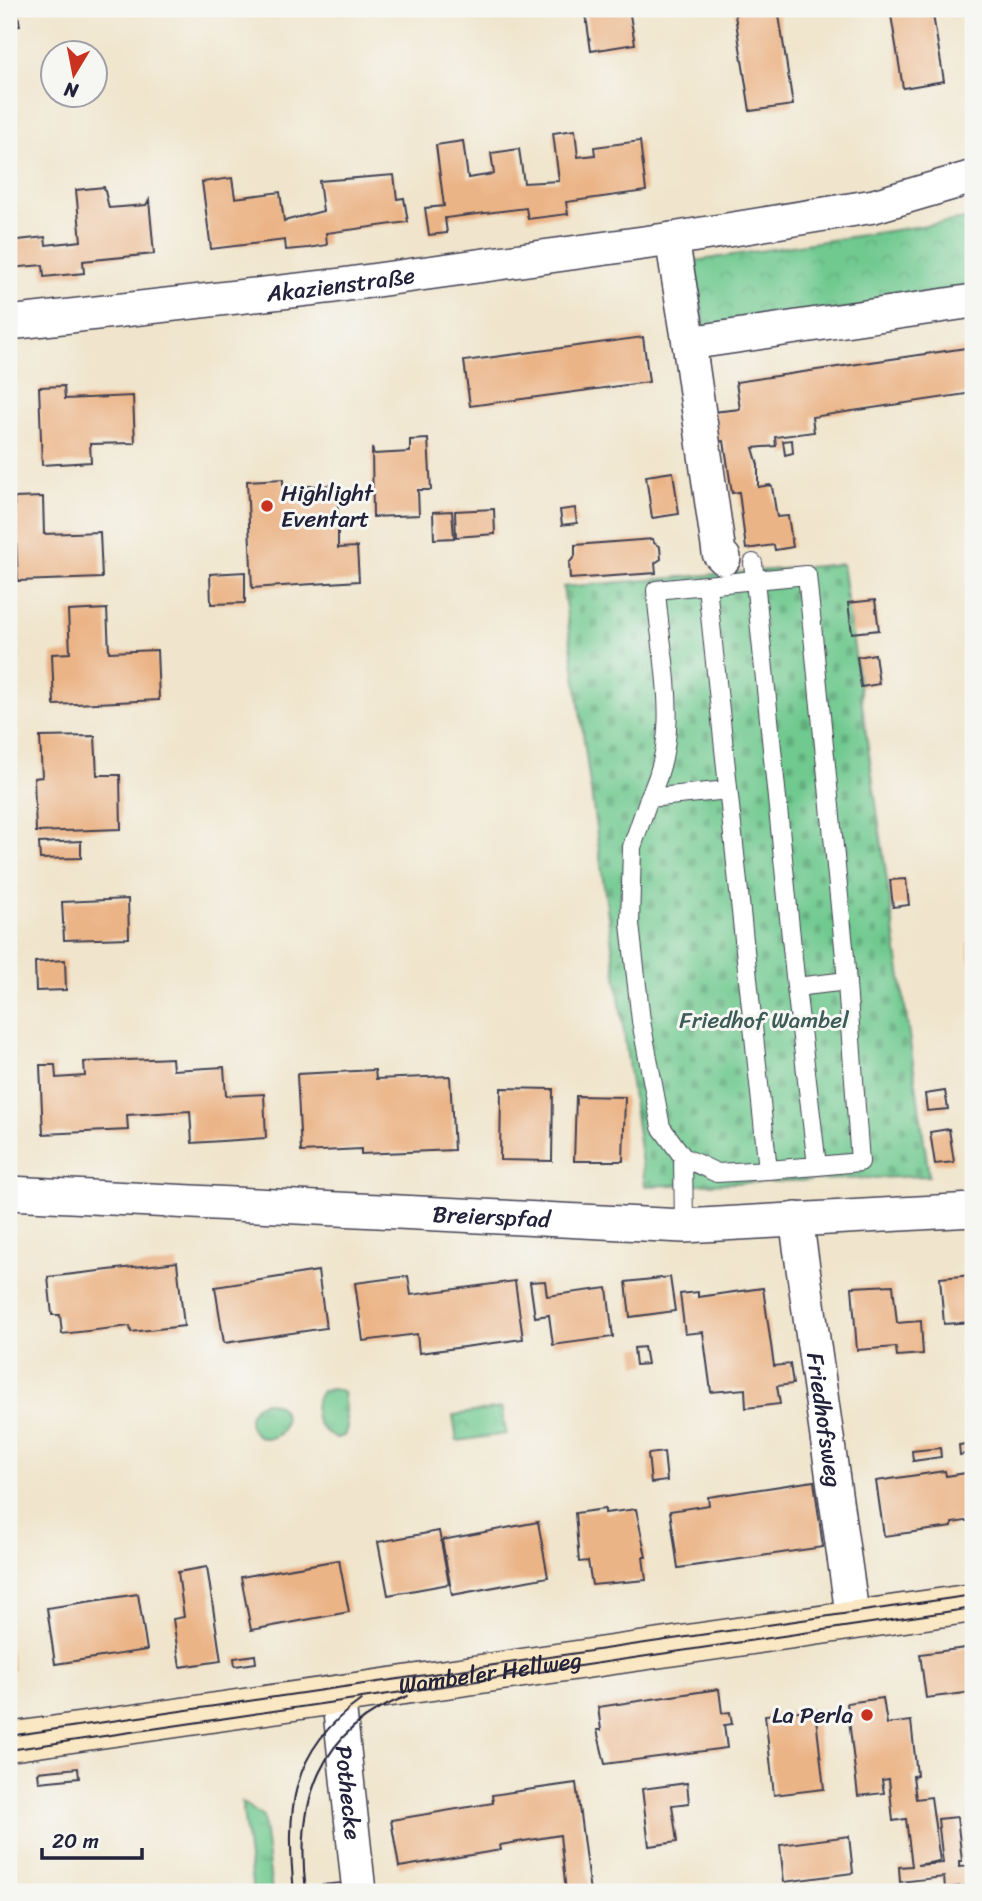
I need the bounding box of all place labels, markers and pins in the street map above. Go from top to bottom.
place label: Highlight Eventart [281,473,375,540]
marker: Highlight Eventart [259,498,275,514]
place label: La Perla [772,1695,853,1736]
marker: La Perla [859,1707,875,1723]

